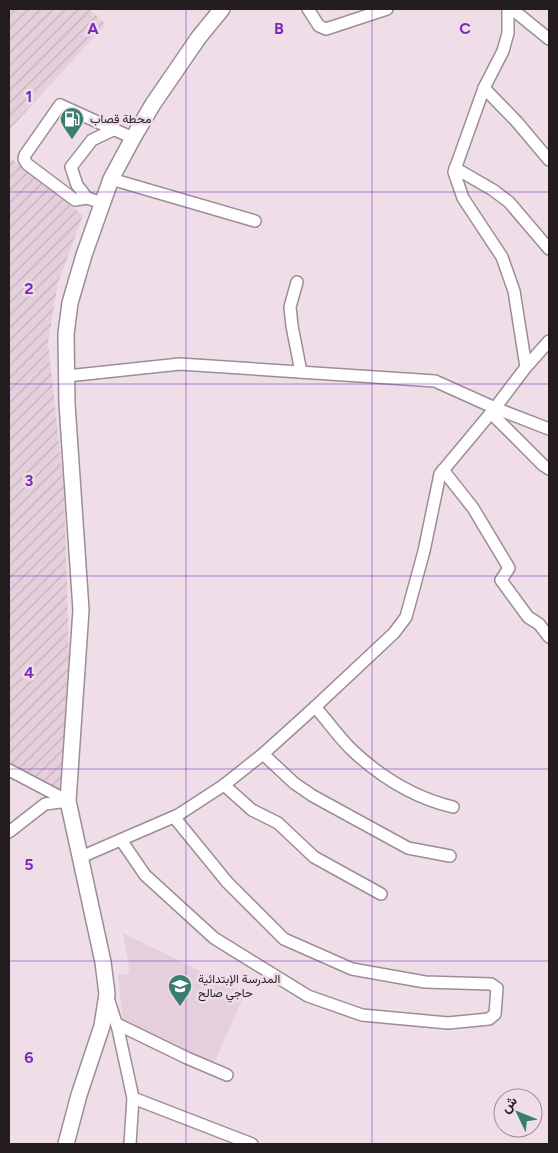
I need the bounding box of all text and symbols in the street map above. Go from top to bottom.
text: A [87,19,99,38]
text: B [274,19,284,38]
text: C [459,19,471,38]
text: 1 [26,87,32,106]
fuel station icon: محطة قصاب [59,106,85,140]
place label: محطة قصاب [90,112,151,126]
text: 2 [24,279,34,298]
text: 3 [25,471,34,490]
text: 4 [24,663,34,682]
text: 5 [24,855,34,874]
place label: المدرسة الإبتدائية حاجي صالح [198,972,280,1003]
school or university icon: المدرسة الإبتدائية حاجي صالح [167,973,193,1007]
text: 6 [24,1048,34,1067]
north arrow [493,1088,543,1138]
text: ش [497,1092,521,1116]

